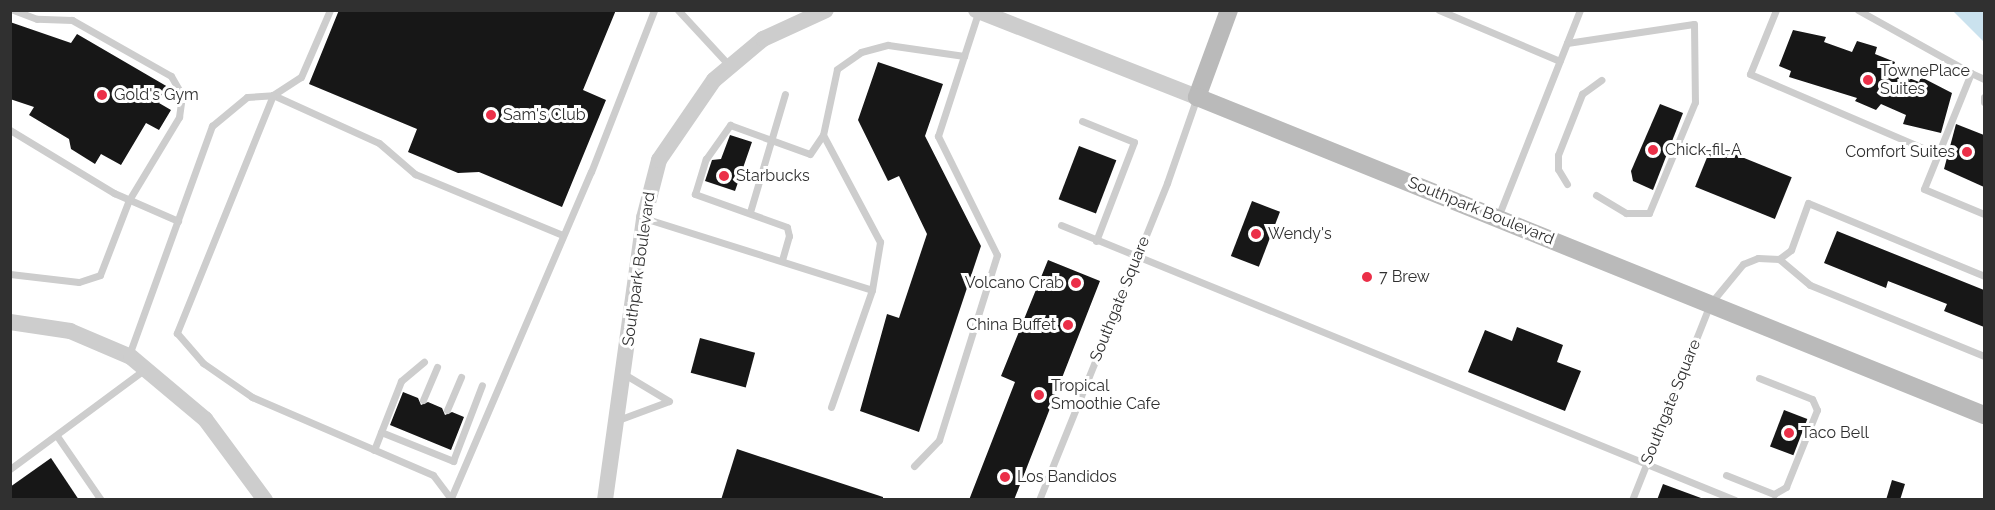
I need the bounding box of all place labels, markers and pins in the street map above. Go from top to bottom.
place label: TownePlace Suites [1880,61,1970,99]
marker: TownePlace Suites [1861,73,1875,87]
place label: Gold's Gym [114,85,199,105]
marker: Gold's Gym [95,88,109,102]
place label: Sam's Club [503,105,586,125]
marker: Sam's Club [484,108,498,122]
place label: Chick-fil-A [1665,140,1742,160]
place label: Comfort Suites [1845,142,1955,162]
marker: Chick-fil-A [1646,143,1660,157]
marker: Comfort Suites [1960,145,1974,159]
place label: Starbucks [736,166,810,186]
marker: Starbucks [717,169,731,183]
place label: Wendy's [1268,224,1332,244]
marker: Wendy's [1249,227,1263,241]
place label: 7 Brew [1379,267,1430,287]
marker: 7 Brew [1360,270,1374,284]
place label: Volcano Crab [965,273,1064,293]
marker: Volcano Crab [1069,276,1083,290]
place label: China Buffet [966,315,1056,335]
marker: China Buffet [1061,318,1075,332]
place label: Tropical Smoothie Cafe [1051,376,1160,414]
marker: Tropical Smoothie Cafe [1032,388,1046,402]
place label: Taco Bell [1801,423,1869,443]
marker: Taco Bell [1782,426,1796,440]
place label: Los Bandidos [1017,467,1117,487]
marker: Los Bandidos [998,470,1012,484]

